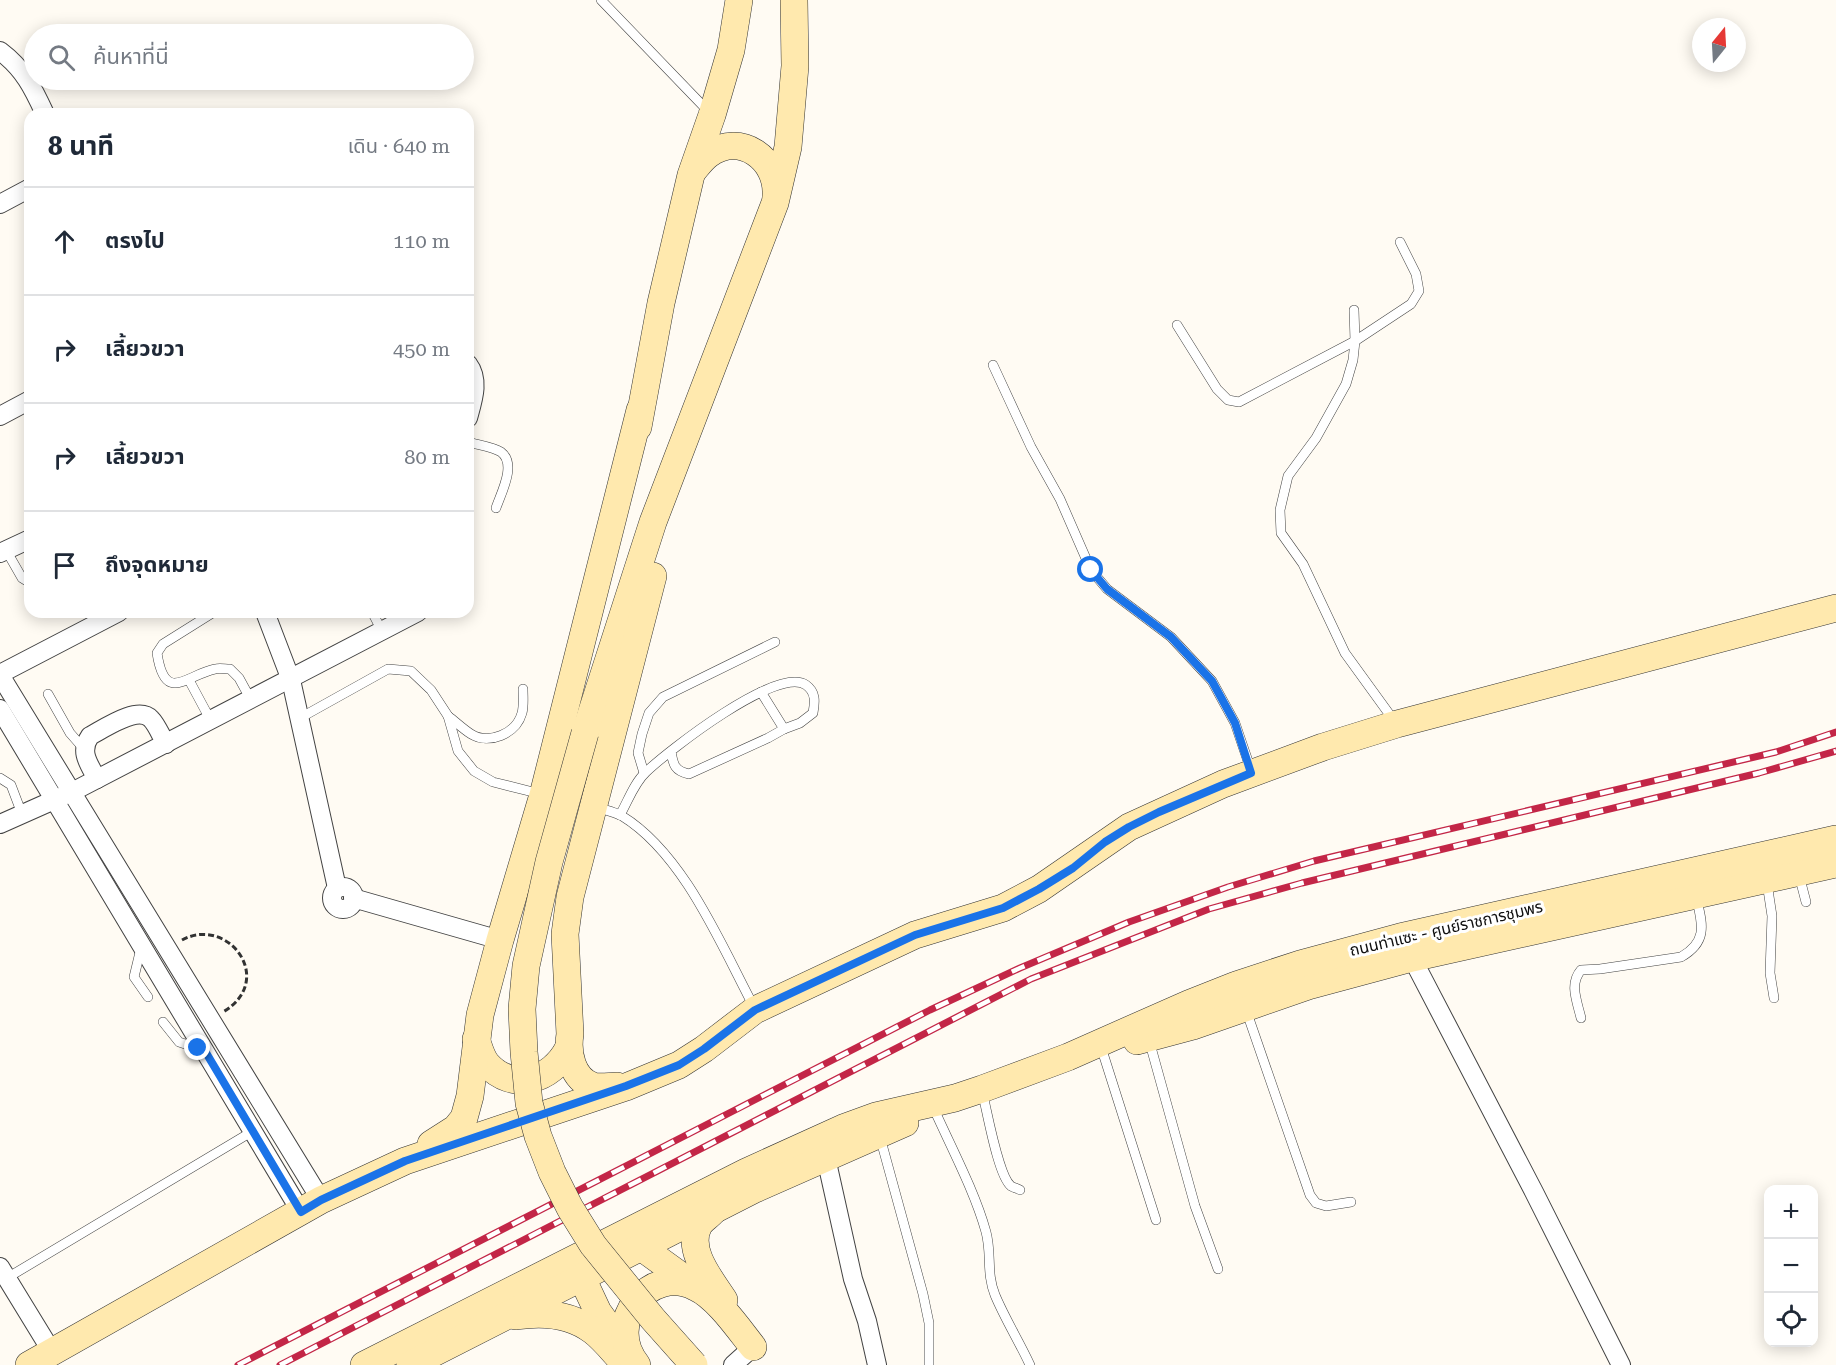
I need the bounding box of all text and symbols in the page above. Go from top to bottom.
north arrow [1692,18,1746,72]
search box [24,24,474,90]
icon: search [45,41,78,74]
text: ค้นหาที่นี่ [93,44,169,69]
text: 8 นาที [48,131,114,161]
text: เดิน · 640 m [348,134,450,158]
icon: ahead [48,225,81,258]
text: ตรงไป [105,228,165,253]
text: 110 m [393,229,450,253]
icon: right [48,333,81,366]
text: เลี้ยวขวา [105,336,185,361]
text: 450 m [393,337,450,361]
icon: right [48,441,81,474]
text: เลี้ยวขวา [105,444,185,469]
text: 80 m [404,445,450,469]
icon: arrive [48,549,81,582]
text: ถึงจุดหมาย [105,552,209,577]
route start [1077,556,1103,582]
street label: ถนนท่าแซะ - ศูนย์ราชการชุมพร [1348,897,1545,960]
route end [184,1034,210,1060]
map controls [1764,1185,1818,1347]
button: + [1764,1185,1818,1239]
button: − [1764,1239,1818,1293]
button: locate [1764,1293,1818,1347]

